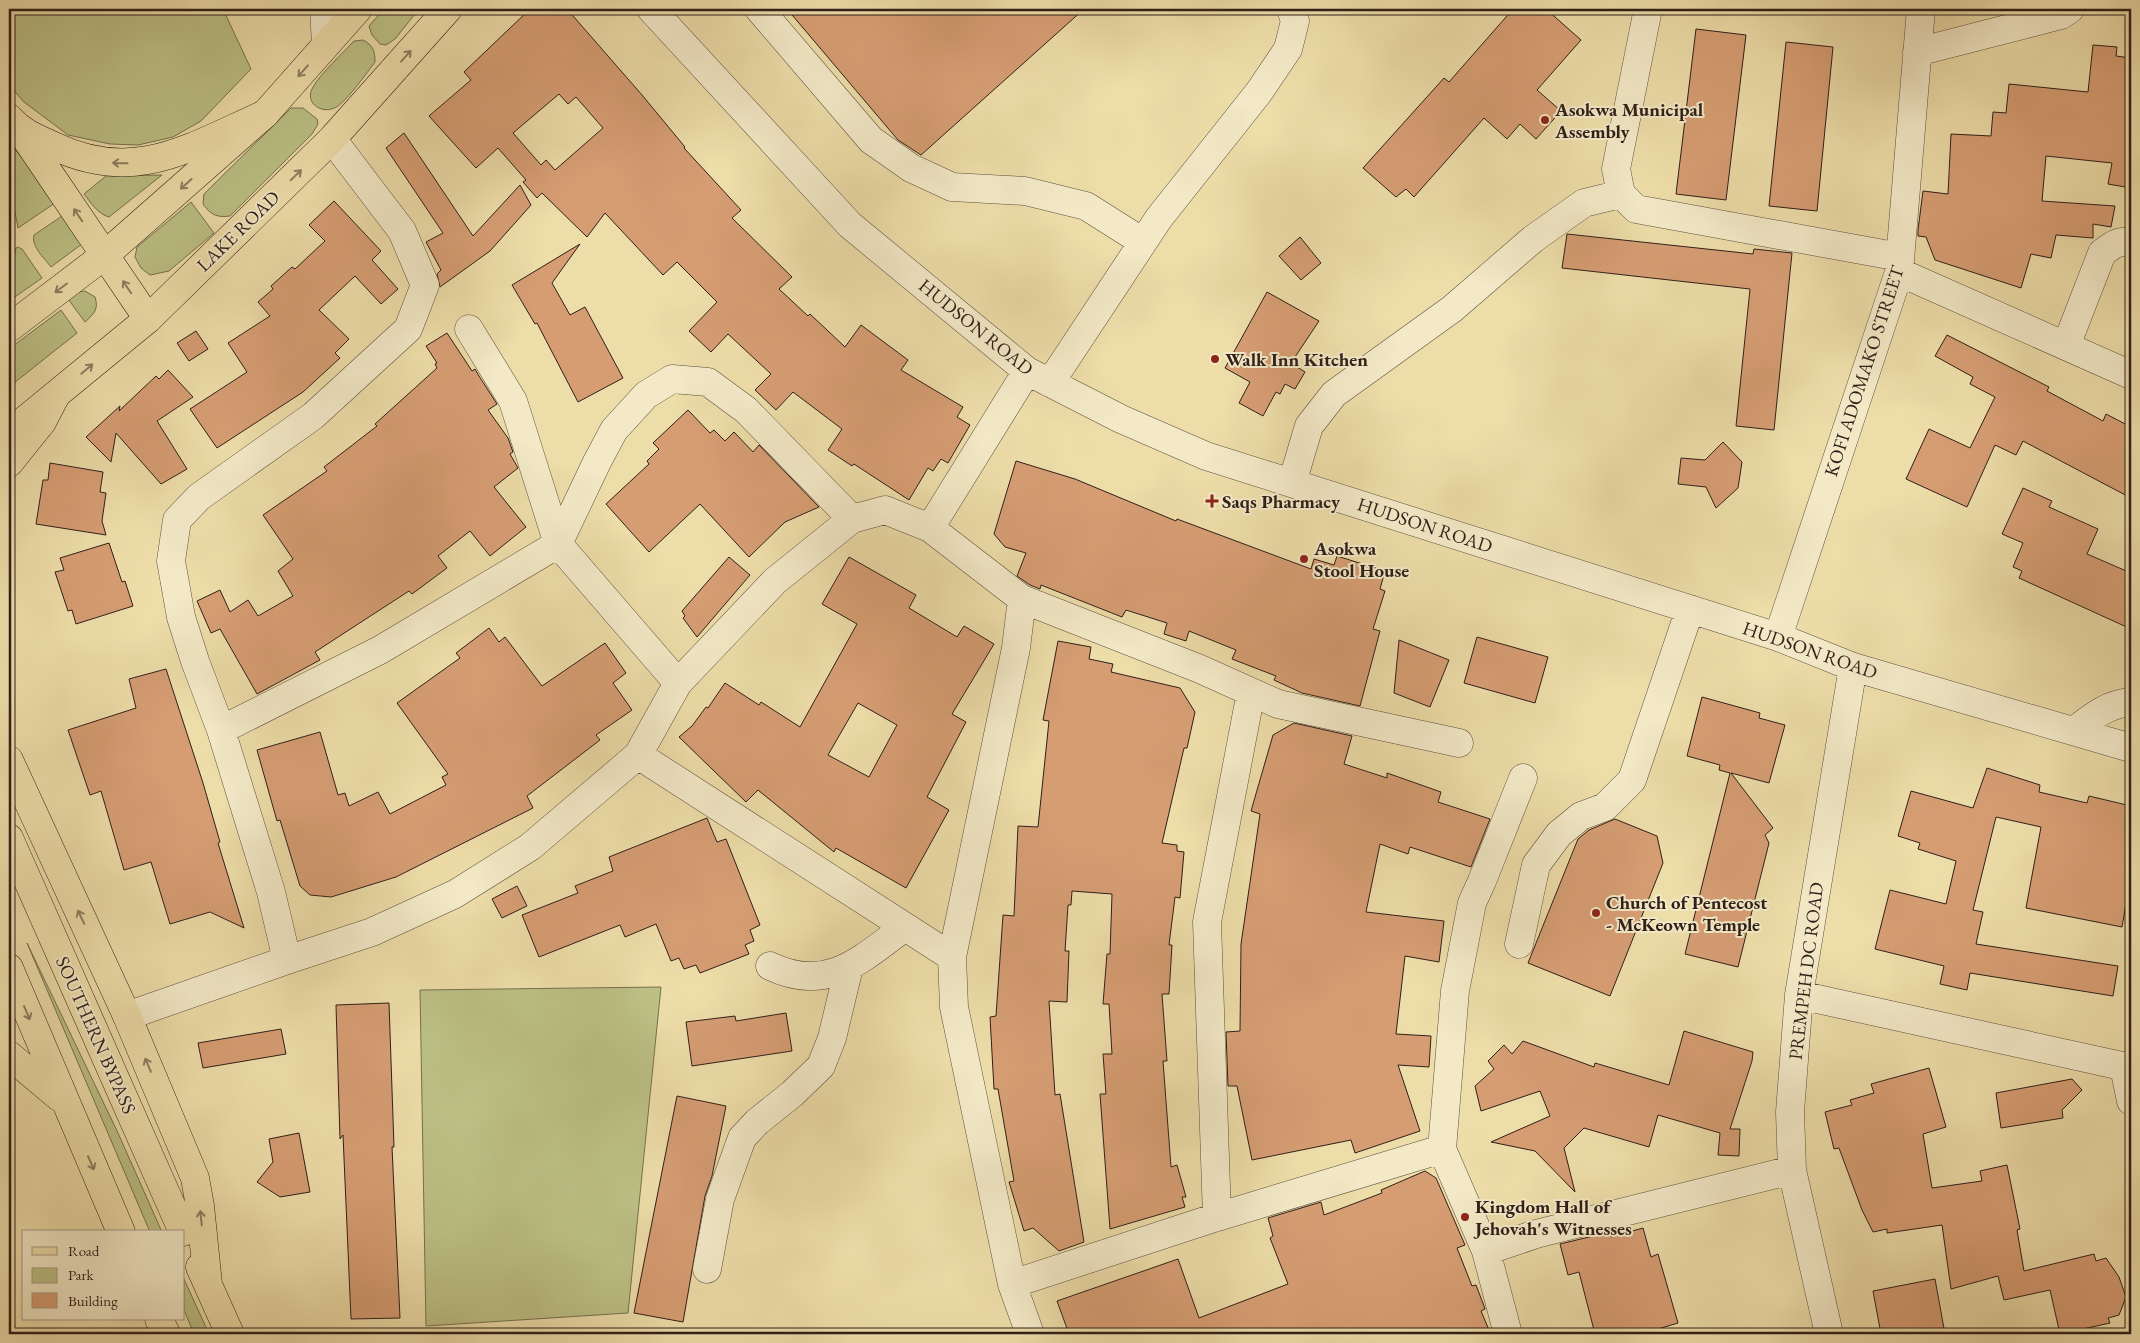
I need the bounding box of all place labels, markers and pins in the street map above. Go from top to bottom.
place label: Asokwa Municipal Assembly [1554,97,1704,144]
marker: Asokwa Municipal Assembly [1539,114,1551,126]
place label: Walk Inn Kitchen [1225,347,1368,372]
marker: Walk Inn Kitchen [1209,353,1221,365]
place label: Saqs Pharmacy [1222,489,1341,514]
marker: Saqs Pharmacy [1206,495,1218,507]
place label: Asokwa Stool House [1313,536,1409,583]
marker: Asokwa Stool House [1298,553,1310,565]
place label: Church of Pentecost - McKeown Temple [1606,890,1768,937]
marker: Church of Pentecost - McKeown Temple [1590,907,1602,919]
place label: Kingdom Hall of Jehovah's Witnesses [1473,1194,1632,1241]
marker: Kingdom Hall of Jehovah's Witnesses [1459,1211,1471,1223]

